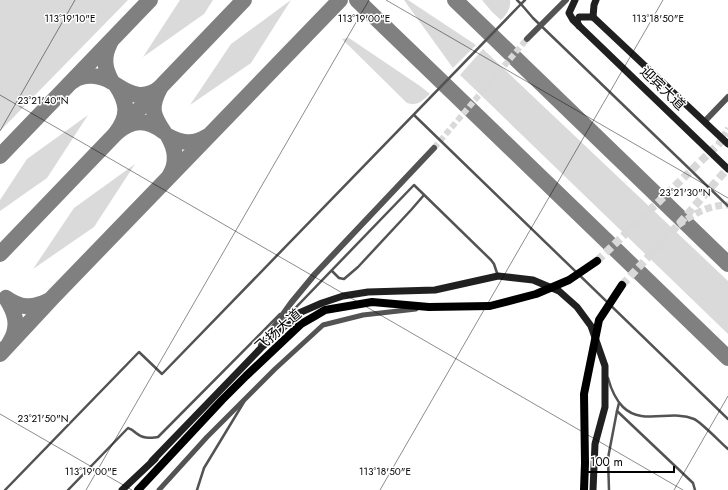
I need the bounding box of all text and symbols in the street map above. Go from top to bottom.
text: 113°19'10"E [45,11,96,26]
text: 113°19'00"E [338,11,390,26]
text: 113°18'50"E [632,11,684,26]
street label: 迎宾大道 [636,61,690,115]
text: 23°21'40"N [17,93,69,108]
text: 23°21'30"N [660,185,710,200]
street label: 飞扬大道 [250,304,306,356]
text: 23°21'50"N [17,411,69,426]
scale bar [584,448,674,474]
text: 100 m [590,453,623,471]
text: 113°19'00"E [65,464,117,479]
text: 113°18'50"E [359,464,411,479]

